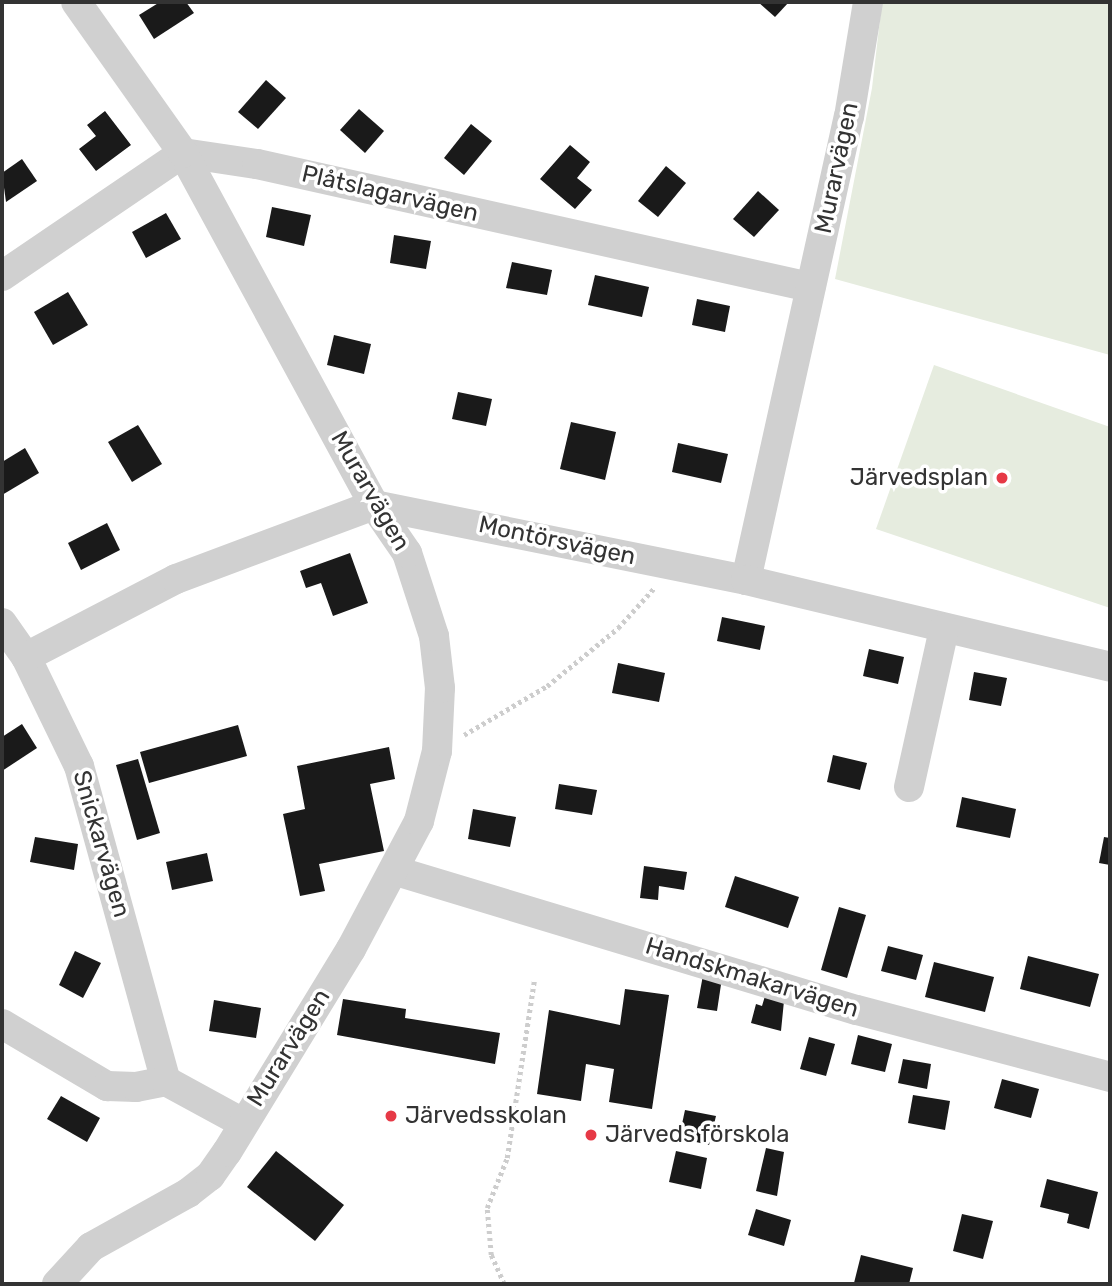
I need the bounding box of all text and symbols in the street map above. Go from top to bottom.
street label: Murarvägen [809,100,865,236]
street label: Plåtslagarvägen [299,160,481,228]
street label: Murarvägen [324,426,416,556]
place label: Järvedsplan [850,464,988,492]
marker: Järvedsplan [994,470,1010,486]
street label: Montörsvägen [476,510,638,572]
street label: Snickarvägen [66,767,136,921]
street label: Handskmakarvägen [642,932,862,1024]
street label: Murarvägen [242,984,336,1112]
place label: Järvedsskolan [405,1102,567,1130]
marker: Järvedsskolan [383,1108,399,1124]
place label: Järveds förskola [605,1121,790,1149]
marker: Järveds förskola [583,1127,599,1143]

